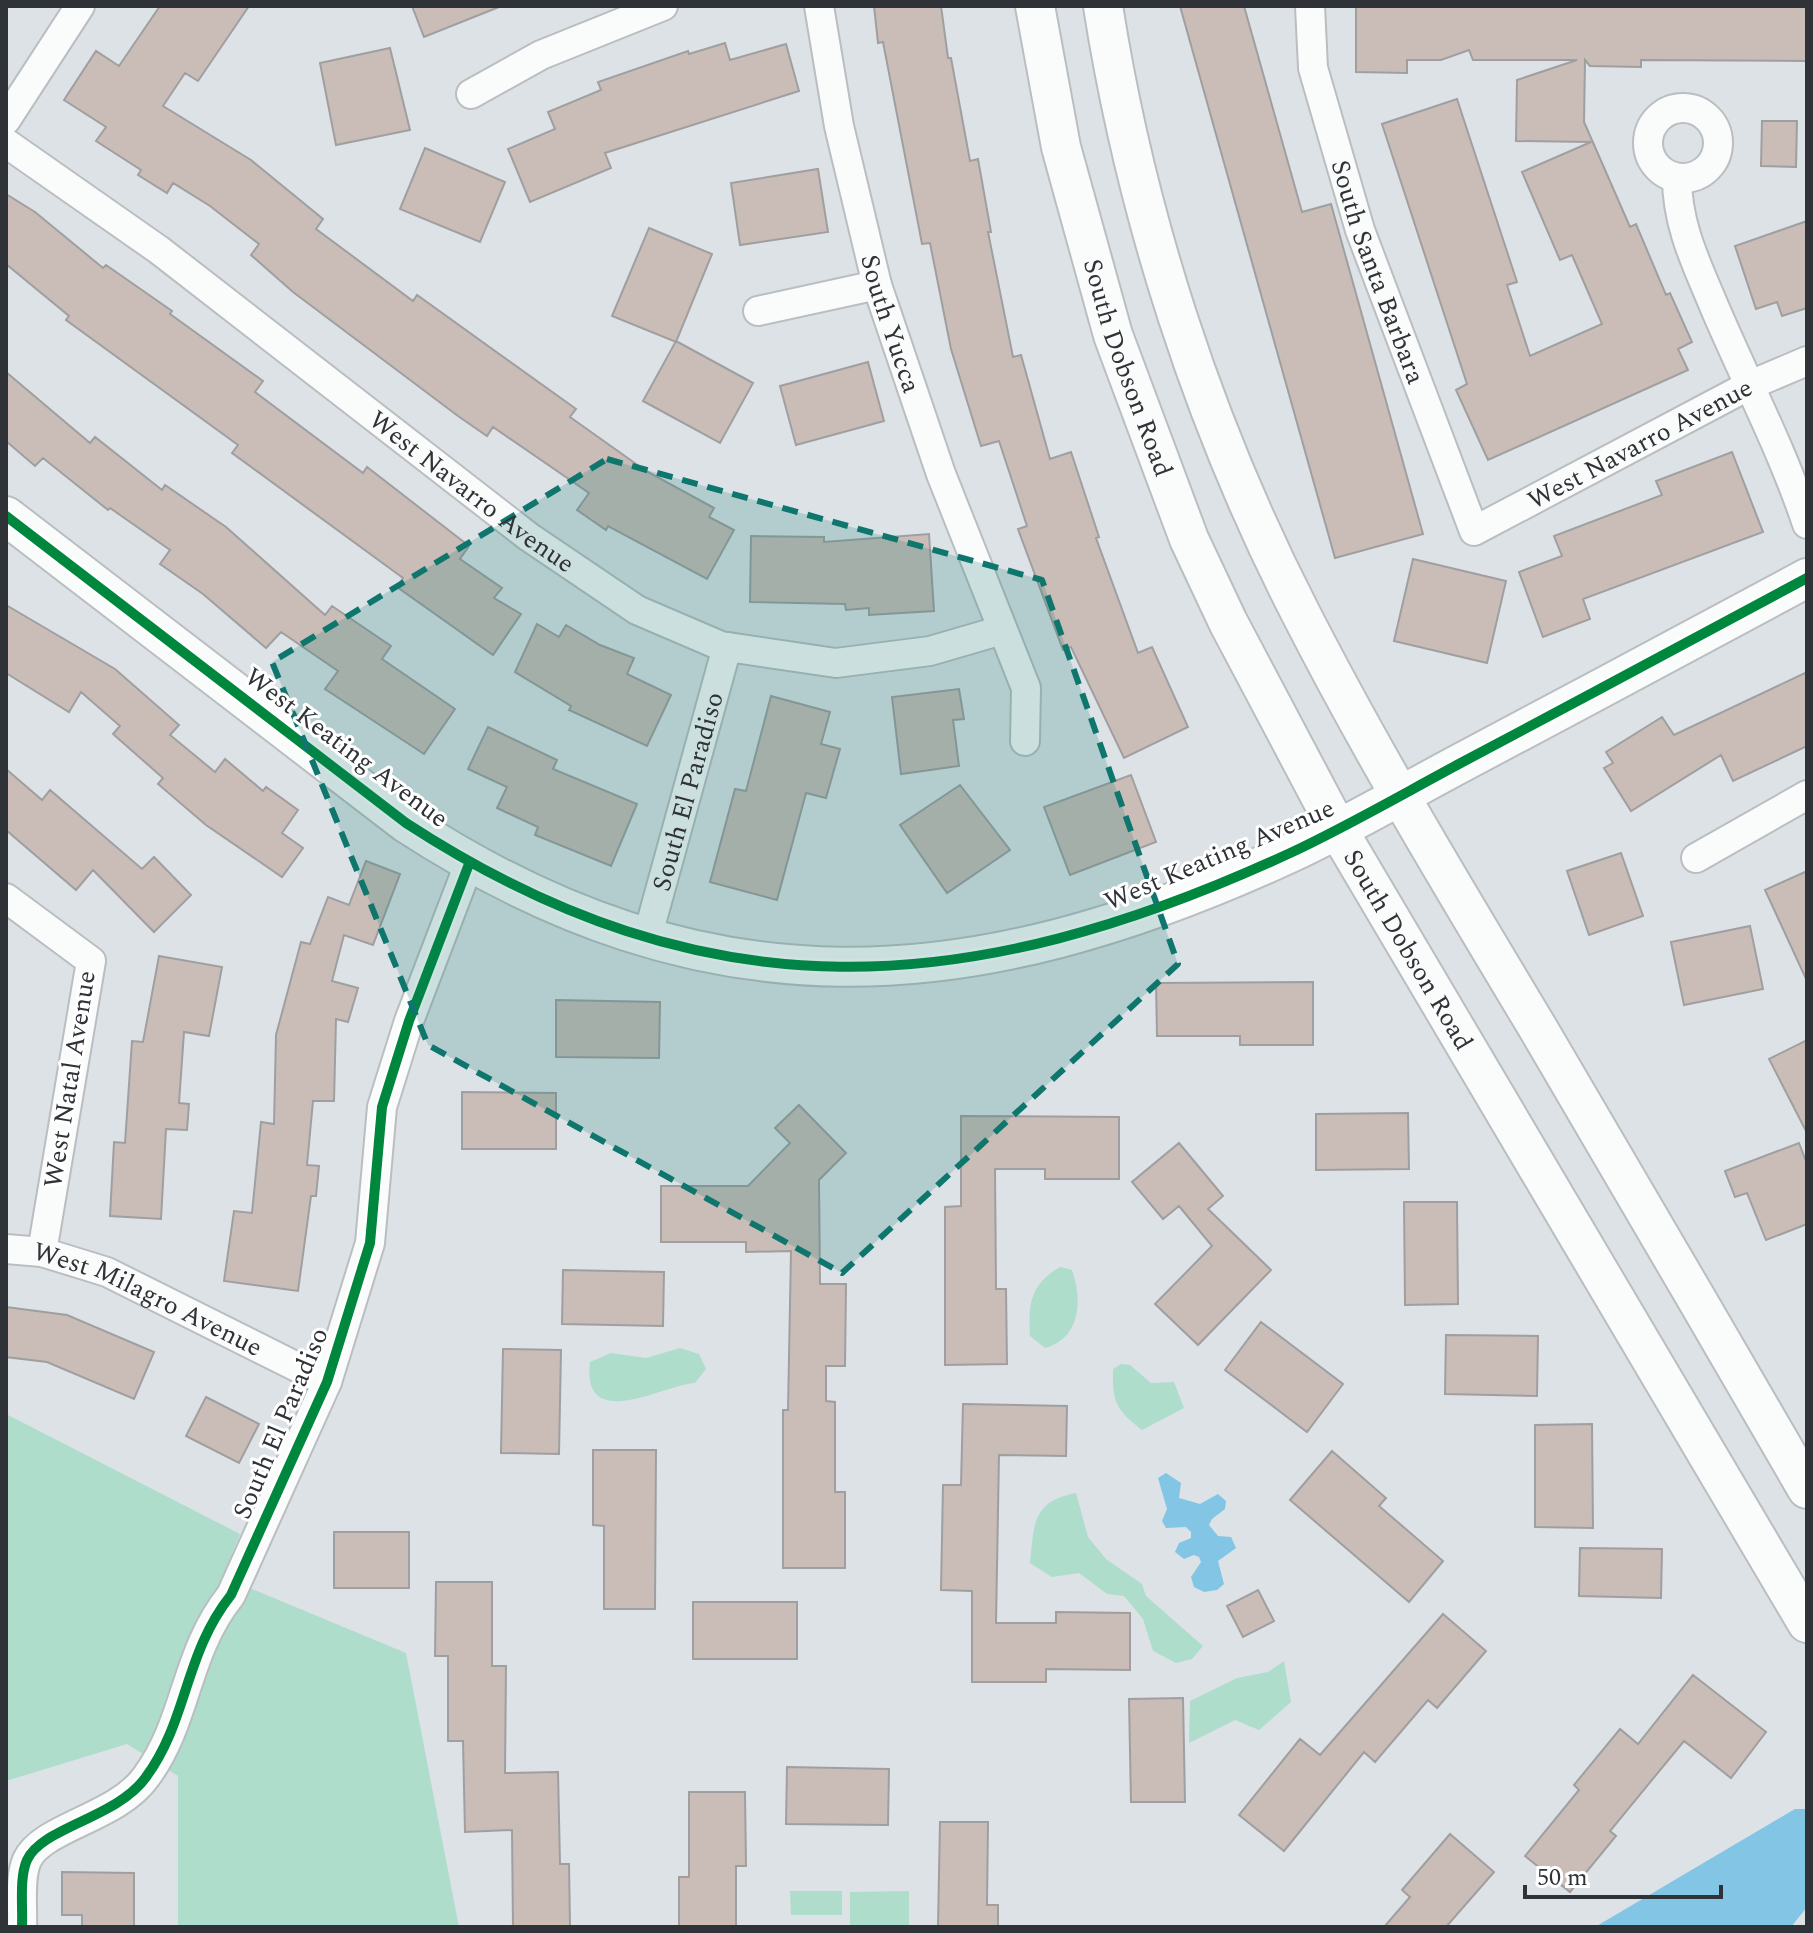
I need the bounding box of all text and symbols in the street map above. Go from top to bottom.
street label: South Santa Barbara [1320,155,1436,390]
street label: South Yucca [849,251,931,399]
street label: South Dobson Road [1072,254,1183,482]
street label: West Navarro Avenue [1520,368,1760,520]
street label: West Navarro Avenue [360,401,583,583]
street label: West Keating Avenue [236,658,457,838]
street label: South El Paradiso [642,688,735,896]
street label: West Keating Avenue [1098,788,1341,922]
street label: South Dobson Road [1333,842,1483,1058]
street label: West Natal Avenue [33,968,107,1191]
street label: West Milagro Avenue [28,1231,269,1368]
street label: South El Paradiso [222,1321,339,1526]
scale bar [1525,1849,1721,1899]
text: 50 m [1537,1860,1588,1896]

